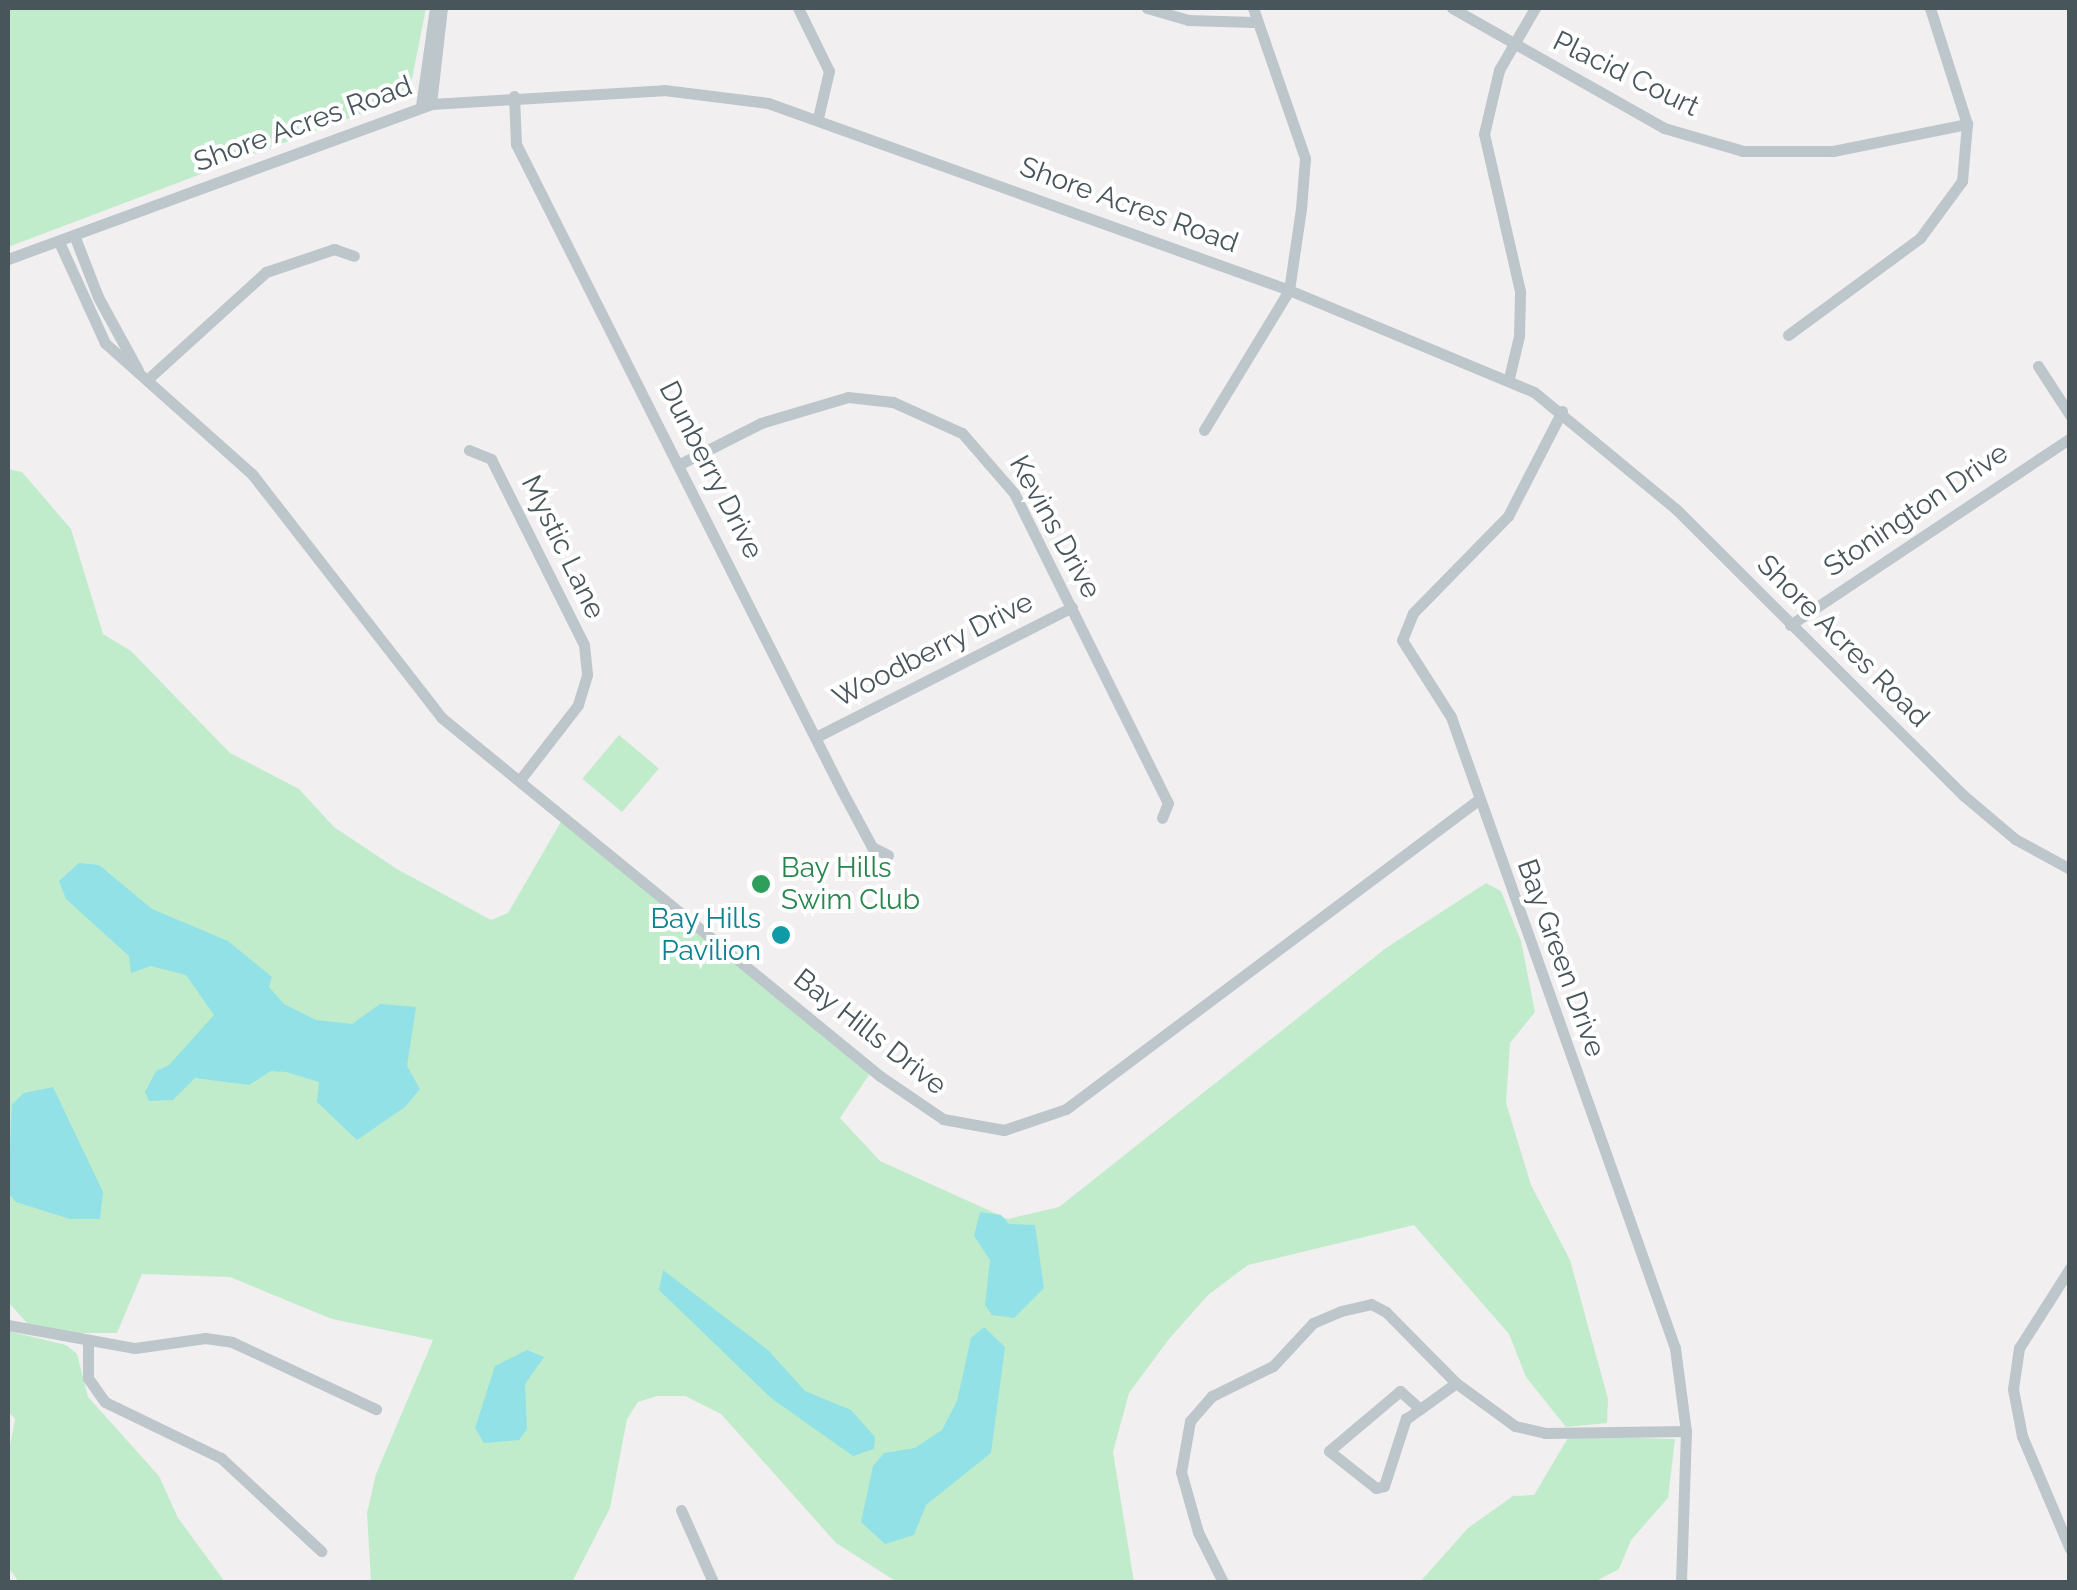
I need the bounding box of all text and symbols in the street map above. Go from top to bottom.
street label: Placid Court [1548,24,1704,124]
street label: Shore Acres Road [189,69,417,179]
street label: Shore Acres Road [1015,150,1243,260]
street label: Dunberry Drive [652,375,770,565]
street label: Stonington Drive [1818,436,2014,584]
street label: Kevins Drive [1002,450,1108,604]
street label: Mystic Lane [514,470,612,624]
street label: Shore Acres Road [1750,548,1936,734]
street label: Woodberry Drive [827,585,1039,715]
place label: Bay Hills Swim Club [781,851,920,917]
street label: Bay Green Drive [1510,854,1612,1062]
marker: Bay Hills Swim Club [750,873,772,895]
place label: Bay Hills Pavilion [650,902,761,968]
marker: Bay Hills Pavilion [770,924,792,946]
street label: Bay Hills Drive [787,962,953,1102]

